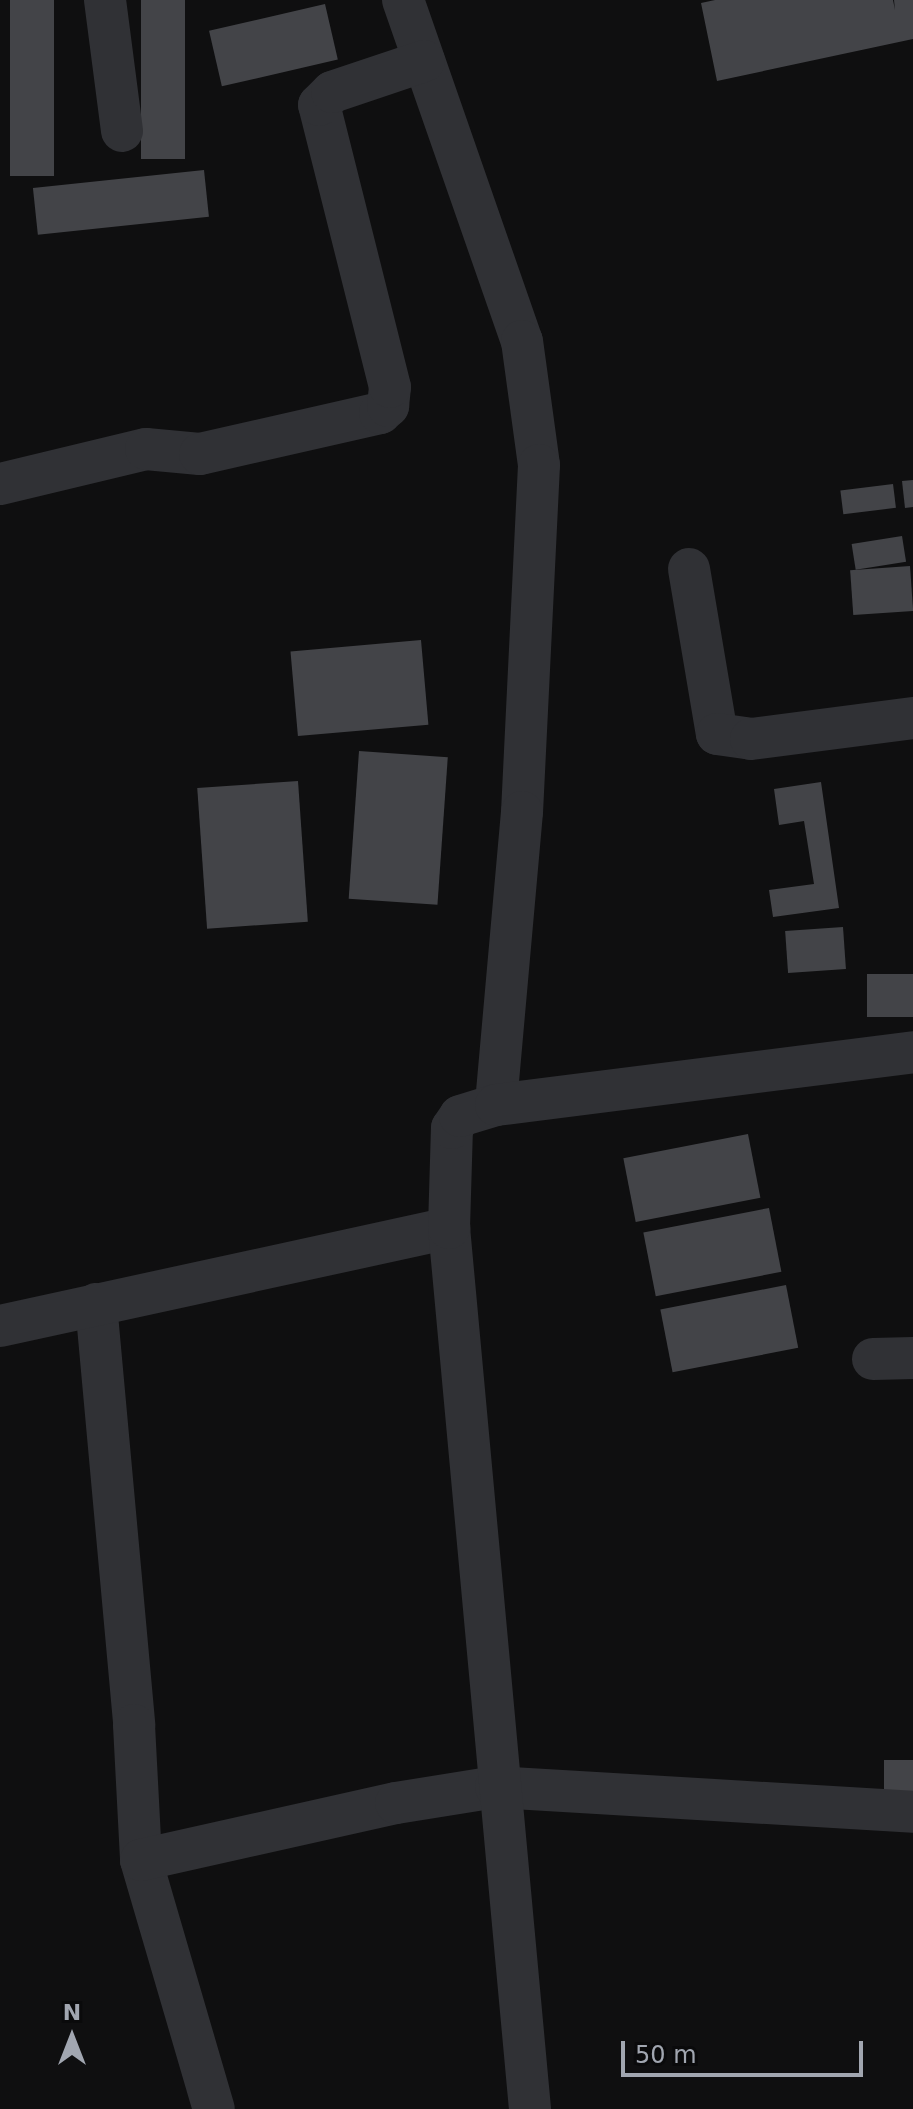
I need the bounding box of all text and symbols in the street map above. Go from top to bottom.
north arrow [32,1997,112,2077]
text: N [63,2000,81,2025]
scale bar [625,2025,867,2075]
text: 50 m [635,2041,697,2069]

